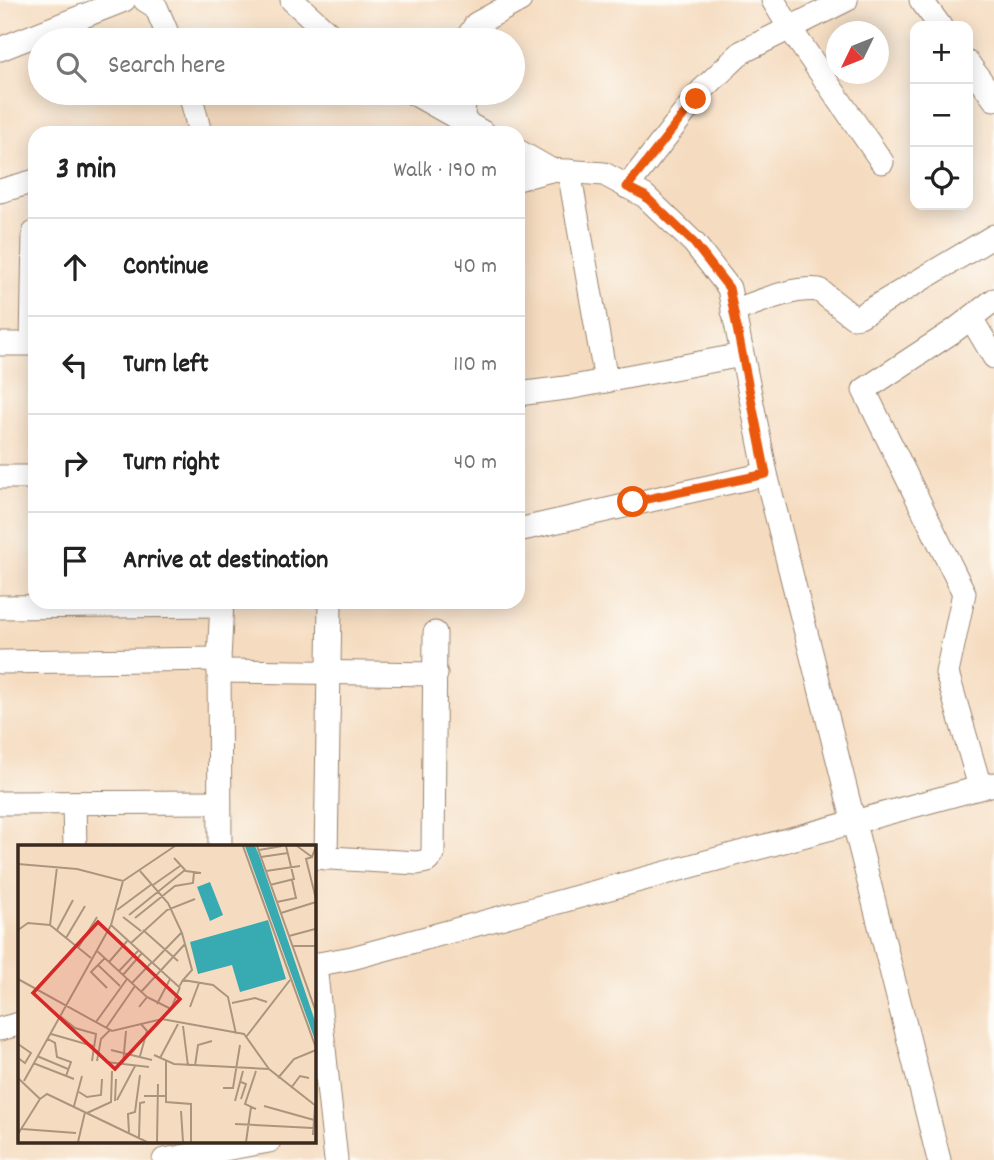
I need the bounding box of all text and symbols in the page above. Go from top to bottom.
north arrow [826,21,889,84]
map controls [910,21,973,210]
button: + [910,21,973,84]
search box [28,28,525,105]
icon: search [52,48,90,86]
text: Search here [108,48,226,85]
route end [680,83,711,114]
button: − [910,84,973,147]
button: locate [910,147,973,210]
text: 3 min [56,150,116,193]
text: Walk · 190 m [393,155,497,188]
icon: ahead [56,248,94,286]
text: Continue [123,249,208,286]
text: 40 m [454,251,497,284]
icon: left [56,346,94,384]
text: Turn left [123,347,209,384]
text: 110 m [453,349,497,382]
icon: right [56,444,94,482]
text: Turn right [123,445,220,482]
text: 40 m [454,447,497,480]
route start [617,486,648,517]
icon: arrive [56,542,94,580]
text: Arrive at destination [123,543,328,580]
inset map [18,845,315,1142]

